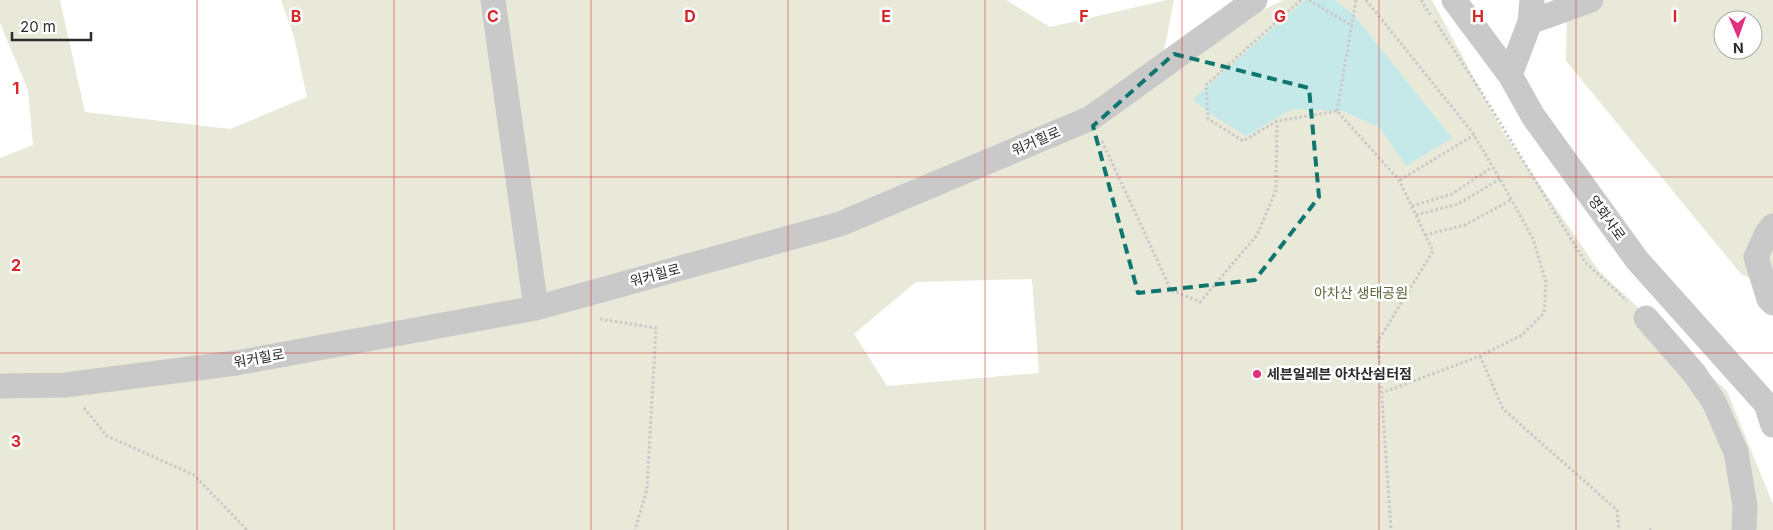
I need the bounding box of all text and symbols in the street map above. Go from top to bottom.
text: B [291,6,301,26]
text: C [487,6,499,26]
text: D [684,6,696,26]
text: E [881,6,891,26]
text: F [1079,6,1089,26]
text: G [1274,6,1286,26]
text: H [1472,6,1484,26]
text: I [1673,6,1677,26]
scale bar [12,10,91,42]
north arrow [1713,10,1763,60]
text: 20 m [20,17,56,36]
text: N [1733,40,1744,57]
text: 1 [13,78,19,98]
street label: 워커힐로 [1009,123,1063,158]
street label: 영화사로 [1585,192,1629,244]
text: 2 [11,255,21,275]
street label: 워커힐로 [628,260,682,289]
park label: 아차산 생태공원 [1314,284,1408,301]
street label: 워커힐로 [232,345,286,370]
place label: 세븐일레븐 아차산쉼터점 [1267,365,1412,382]
marker: 세븐일레븐 아차산쉼터점 [1251,368,1263,380]
text: 3 [11,431,21,451]

